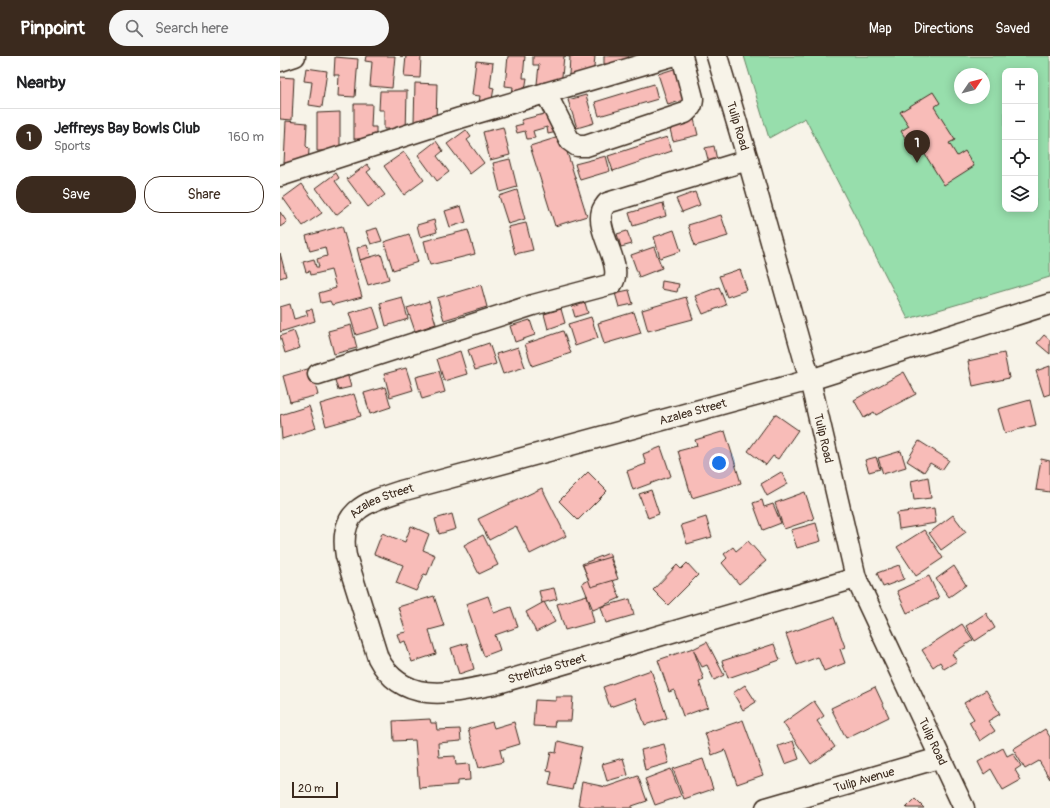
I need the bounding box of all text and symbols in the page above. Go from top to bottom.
search box [109,10,389,46]
text: Pinpoint [20,16,85,40]
icon: search [123,17,145,39]
text: Search here [155,19,228,38]
text: Map [869,20,892,37]
text: Directions [914,20,973,37]
text: Saved [995,20,1030,37]
north arrow [954,68,990,104]
map controls [1002,68,1038,212]
button: + [1002,68,1038,104]
text: Nearby [16,72,65,93]
street label: Tulip Road [723,100,752,152]
button: − [1002,104,1038,140]
text: Jeffreys Bay Bowls Club [54,119,200,138]
text: 1 [26,129,32,145]
text: 160 m [228,129,264,145]
pin: 1 [904,130,930,163]
text: Sports [54,138,90,154]
button: locate [1002,140,1038,176]
button: Save [16,176,136,213]
button: Share [144,176,264,213]
button: layers [1002,176,1038,212]
street label: Azalea Street [658,395,728,428]
street label: Tulip Road [811,412,837,465]
your location [709,453,729,473]
street label: Azalea Street [346,480,416,521]
street label: Strelitzia Street [506,651,588,687]
street label: Tulip Road [915,715,950,768]
street label: Tulip Avenue [832,764,896,796]
scale bar [292,780,338,799]
text: 20 m [298,782,324,795]

